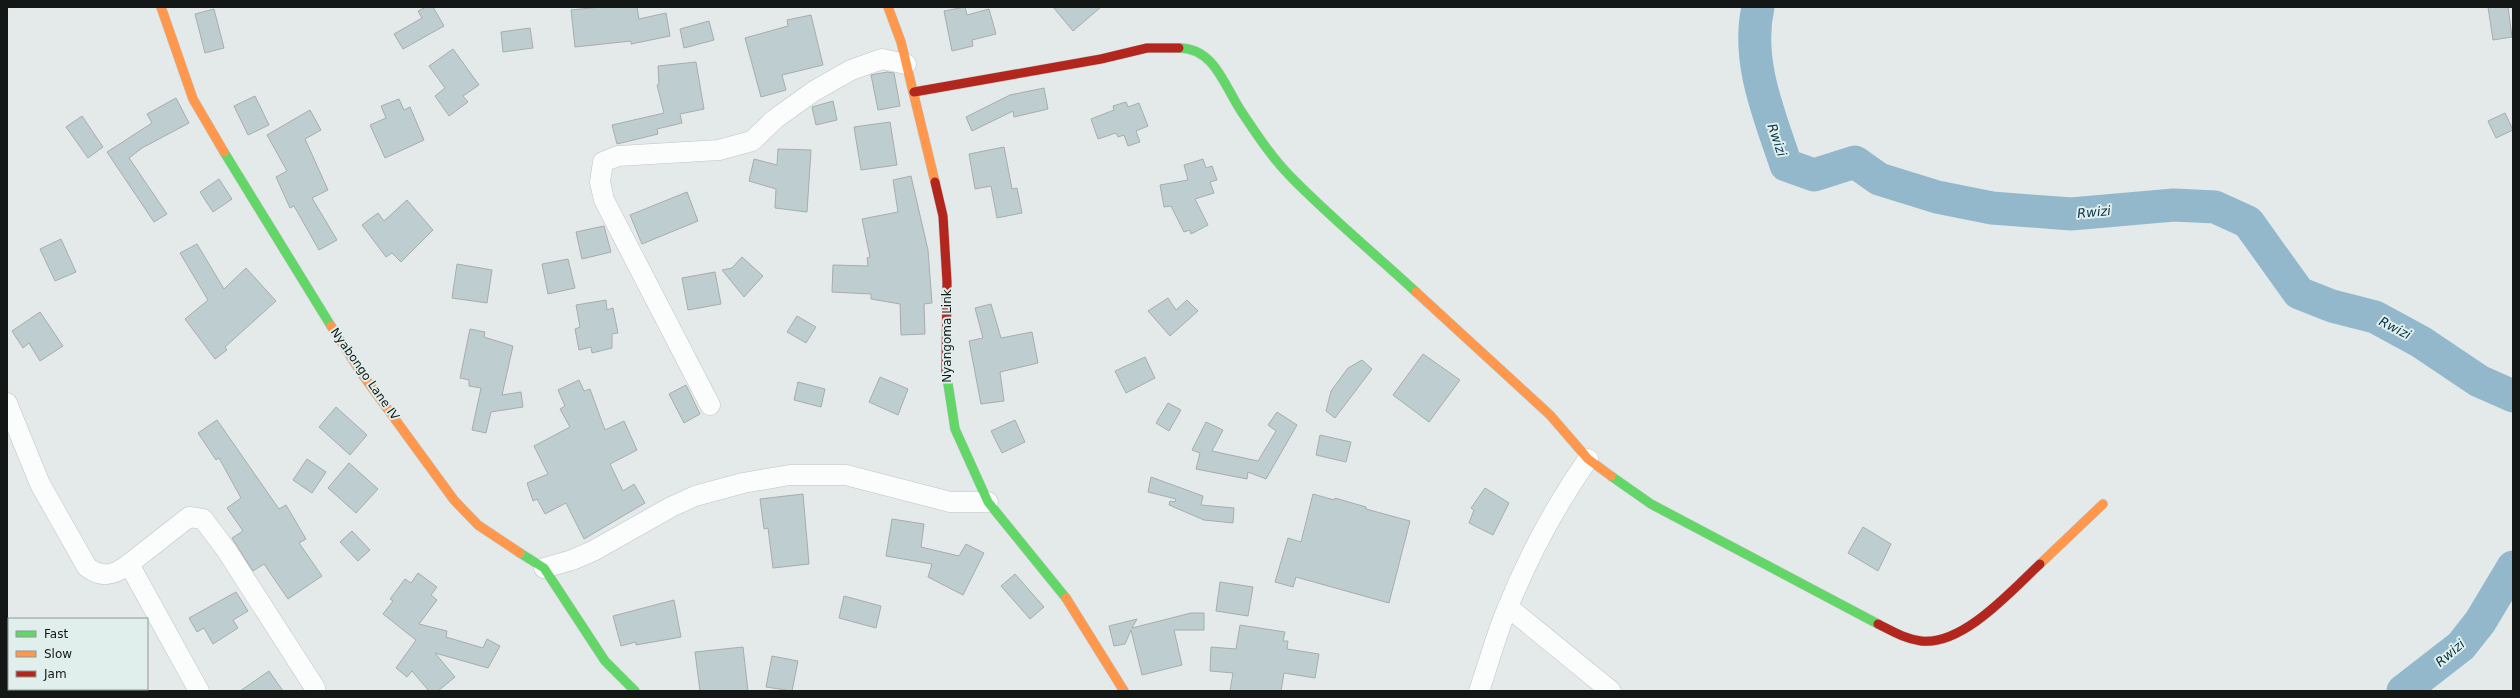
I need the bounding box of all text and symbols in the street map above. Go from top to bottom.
water label: Rwizi [1764,122,1790,159]
water label: Rwizi [2077,203,2112,221]
street label: Nyangoma Link [940,289,954,383]
water label: Rwizi [2377,314,2414,343]
street label: Nyabongo Lane IV [328,325,403,423]
legend [8,618,148,690]
text: Fast [44,627,68,641]
water label: Rwizi [2432,636,2468,670]
text: Slow [44,647,72,661]
text: Jam [43,667,67,681]

